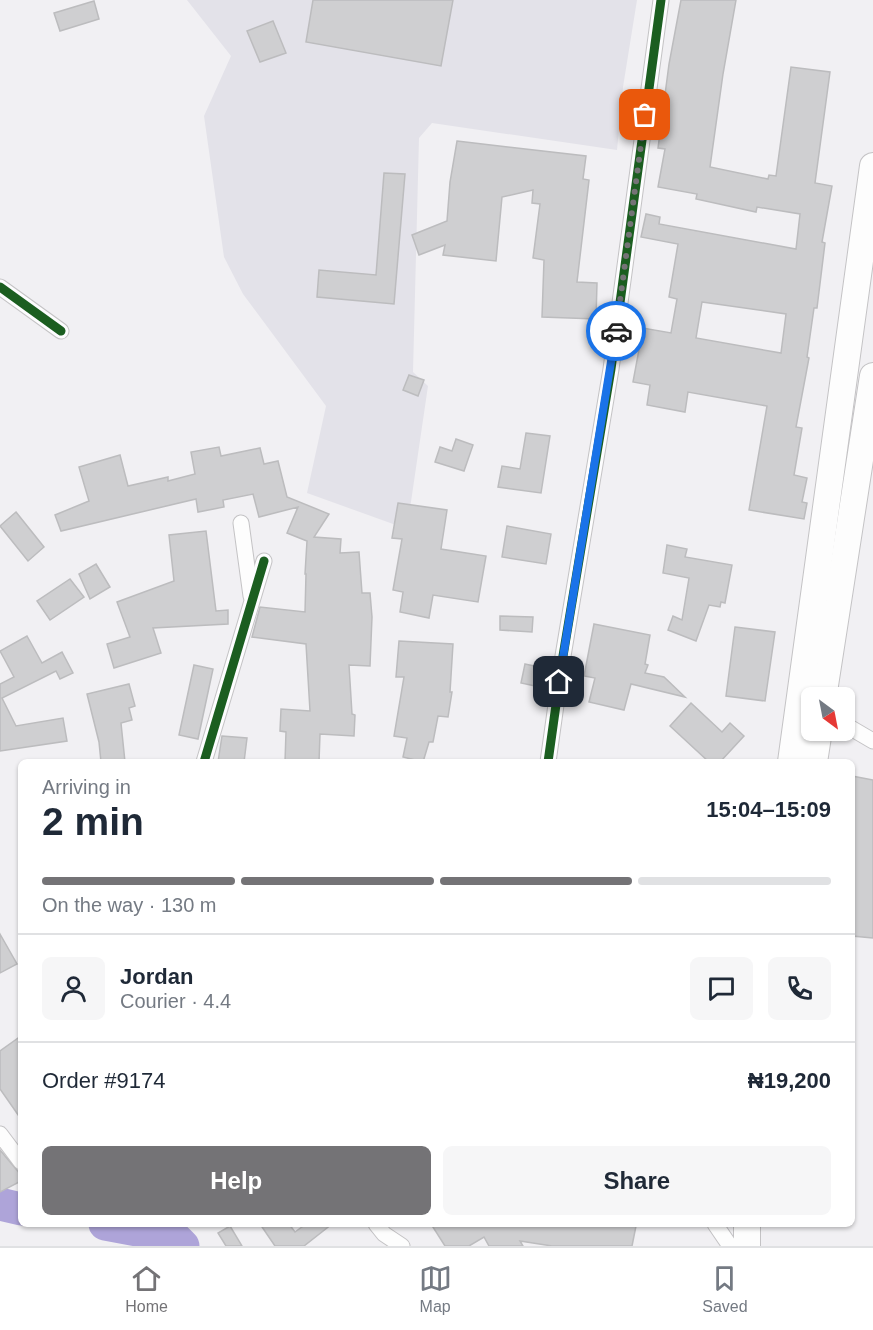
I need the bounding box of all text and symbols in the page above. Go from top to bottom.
pin [619,89,670,140]
icon: bag [628,98,661,131]
courier [586,301,646,361]
icon: car [600,315,633,348]
pin [533,656,584,707]
icon: home [542,665,575,698]
north arrow [801,687,855,741]
map controls [801,687,855,741]
text: Arriving in [42,776,131,798]
text: 15:04–15:09 [706,797,831,822]
text: 2 min [42,800,144,843]
text: On the way · 130 m [42,894,217,916]
button: person [42,957,105,1020]
button: chat [690,957,753,1020]
button: phone [768,957,831,1020]
text: Jordan [120,964,193,989]
text: Courier · 4.4 [120,990,231,1012]
text: Order #9174 [42,1068,166,1093]
text: ₦19,200 [748,1068,831,1093]
button: Help [42,1146,431,1215]
button: Share [443,1146,831,1215]
tab: Home [125,1262,168,1316]
tab: Map [419,1262,452,1316]
tab: Saved [702,1262,748,1316]

